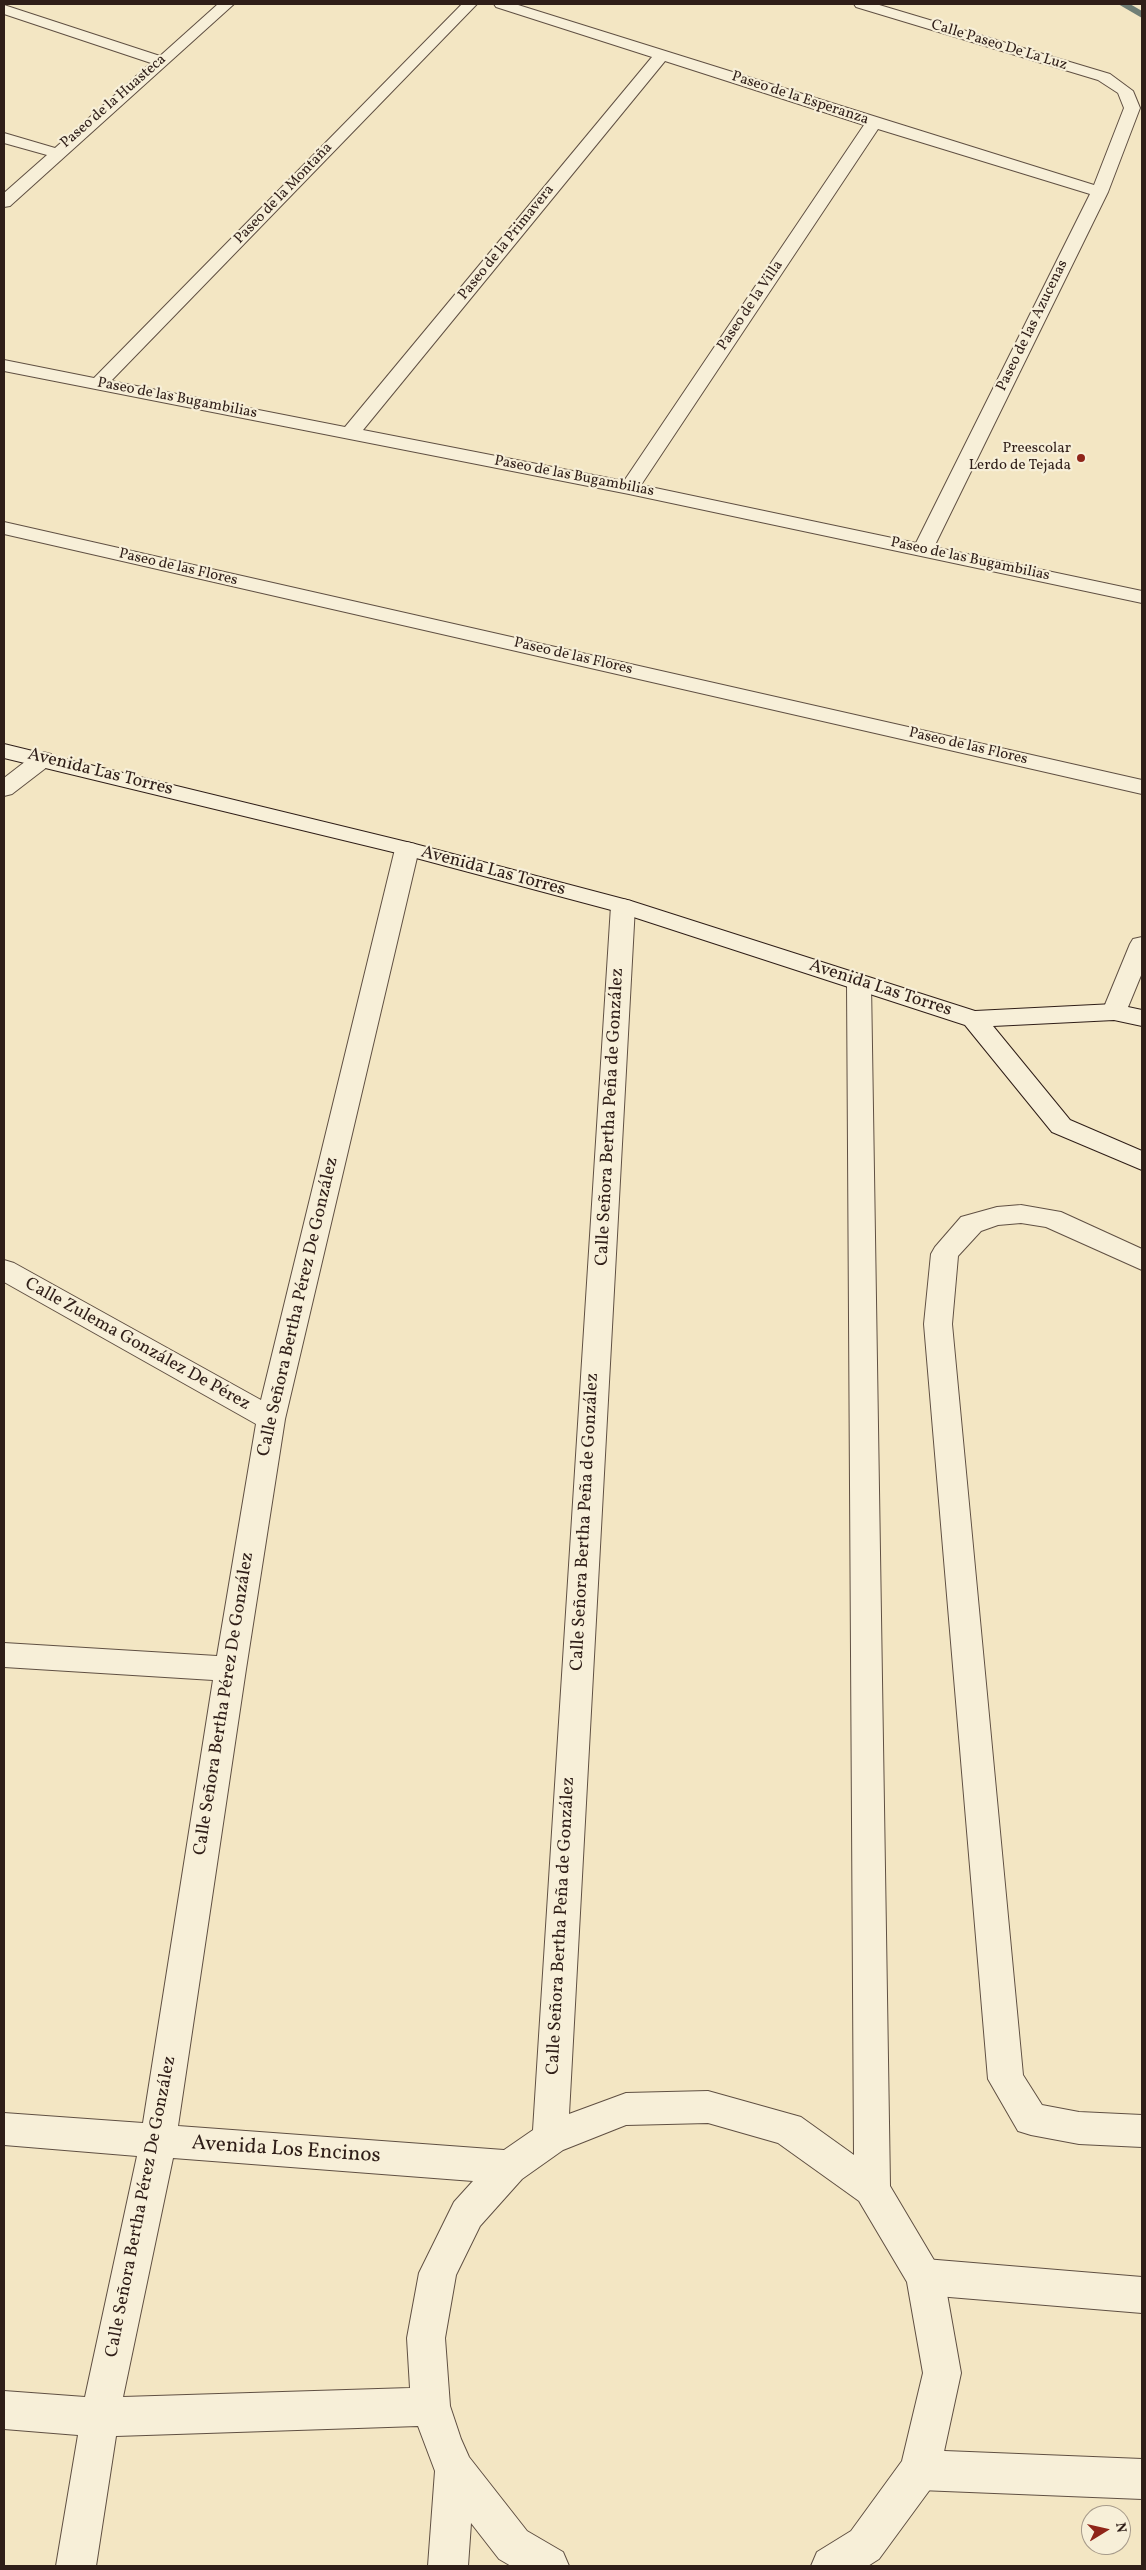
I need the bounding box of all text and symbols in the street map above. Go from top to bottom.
street label: Calle Paseo De La Luz [929,17,1069,75]
street label: Paseo de la Huasteca [57,51,171,153]
street label: Paseo de la Esperanza [729,68,871,130]
street label: Paseo de la Montaña [231,140,337,248]
street label: Paseo de la Primavera [455,182,559,304]
street label: Paseo de las Azucenas [993,257,1073,395]
street label: Paseo de la Villa [714,258,788,354]
street label: Paseo de las Bugambilias [96,375,258,423]
place label: Preescolar Lerdo de Tejada [969,440,1071,475]
marker: Preescolar Lerdo de Tejada [1075,452,1087,464]
street label: Paseo de las Bugambilias [493,453,655,501]
street label: Paseo de las Bugambilias [889,534,1051,586]
street label: Paseo de las Flores [117,546,239,590]
street label: Paseo de las Flores [512,635,634,679]
street label: Paseo de las Flores [907,725,1029,769]
street label: Avenida Las Torres [25,745,175,801]
street label: Avenida Las Torres [418,842,568,902]
street label: Avenida Las Torres [806,956,954,1022]
street label: Calle Señora Bertha Peña de González [592,968,630,1266]
street label: Calle Señora Bertha Pérez De González [254,1155,344,1459]
street label: Calle Zulema González De Pérez [20,1274,254,1416]
street label: Calle Señora Bertha Peña de González [567,1373,605,1671]
street label: Calle Señora Bertha Pérez De González [190,1551,260,1857]
street label: Calle Señora Bertha Peña de González [543,1777,581,2075]
street label: Calle Señora Bertha Pérez De González [102,2055,182,2359]
street label: Avenida Los Encinos [191,2132,381,2170]
north arrow [1081,2505,1131,2555]
text: N [1110,2521,1130,2534]

